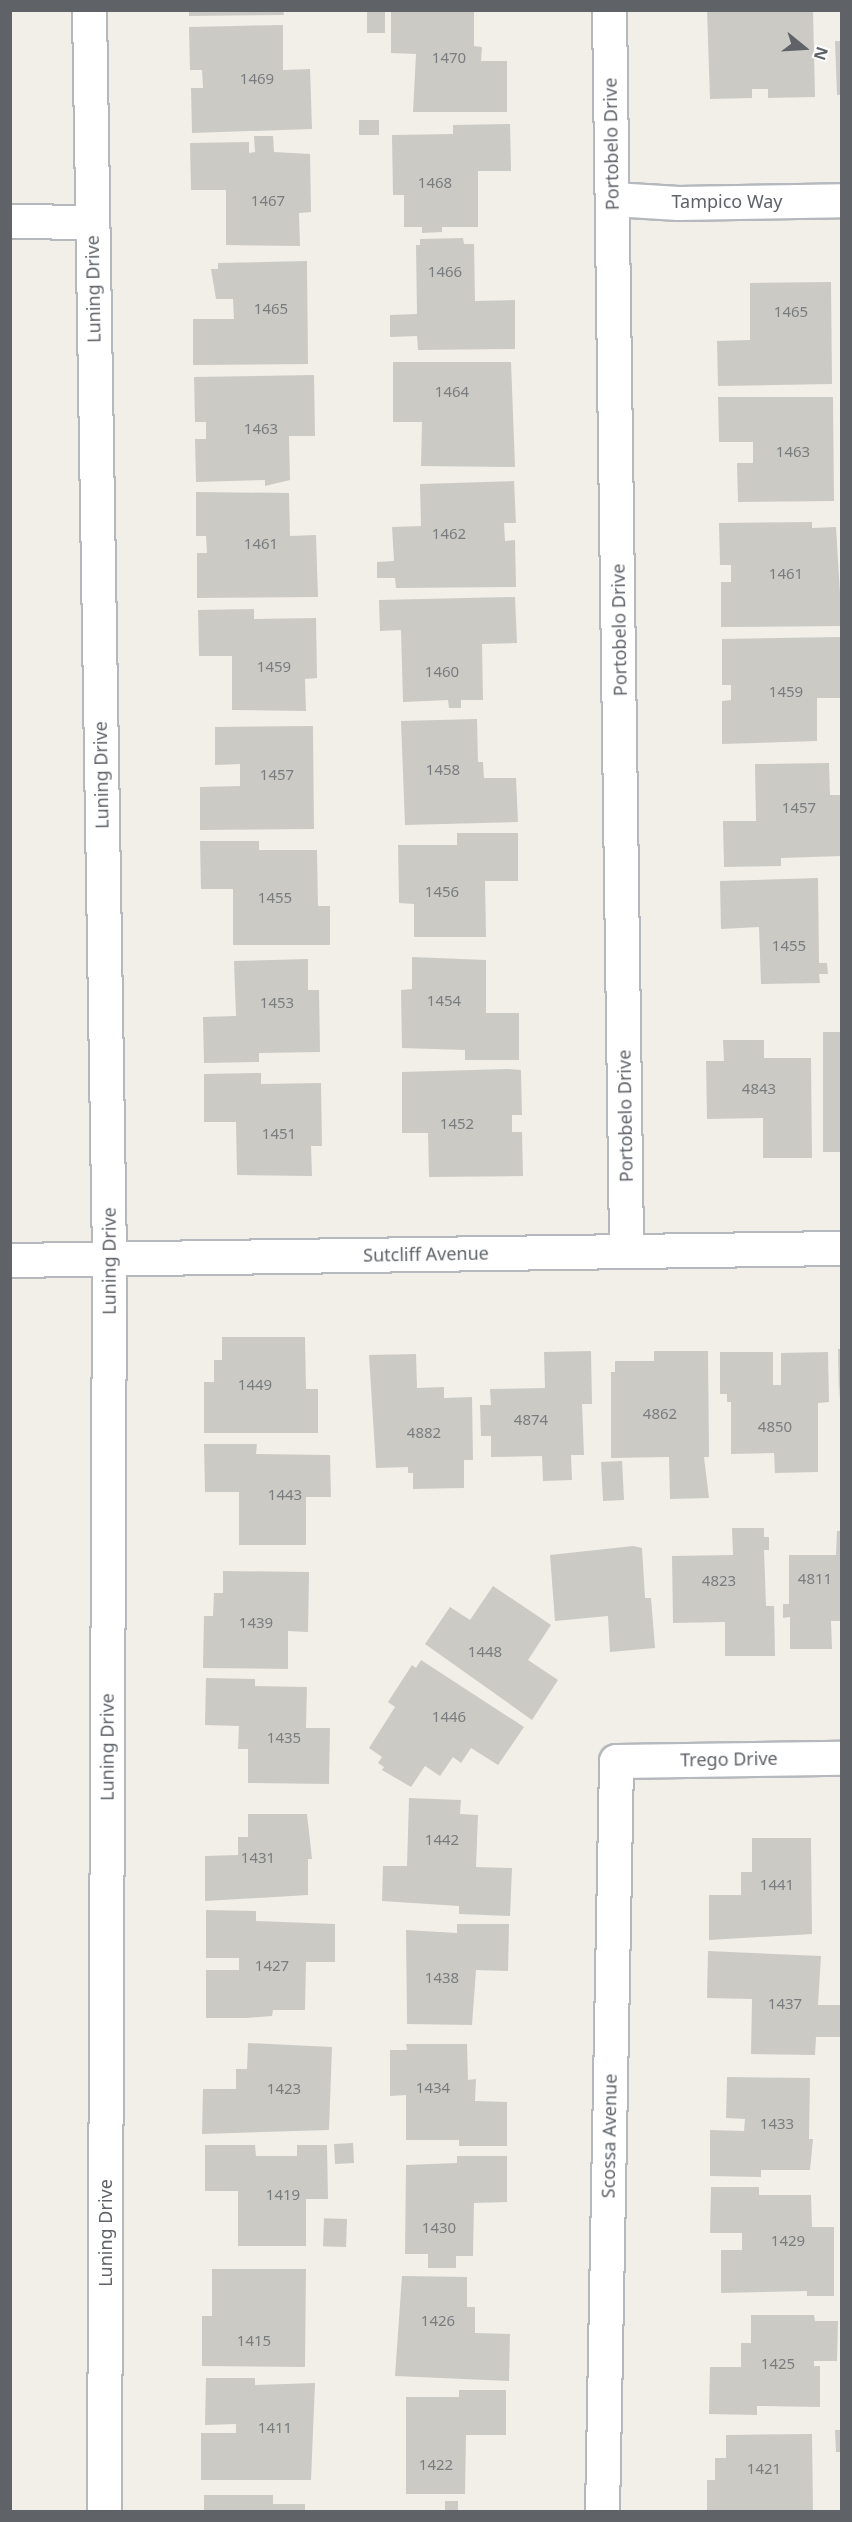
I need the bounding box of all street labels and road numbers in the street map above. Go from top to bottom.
street label: Portobelo Drive [599,78,623,210]
street label: Tampico Way [671,190,783,212]
street label: Luning Drive [81,235,105,343]
street label: Portobelo Drive [607,564,631,696]
street label: Luning Drive [89,721,113,829]
street label: Portobelo Drive [613,1050,637,1182]
street label: Luning Drive [98,1207,120,1315]
street label: Sutcliff Avenue [363,1242,489,1266]
street label: Luning Drive [96,1693,118,1801]
street label: Trego Drive [680,1747,778,1771]
street label: Scossa Avenue [597,2074,621,2198]
street label: Luning Drive [94,2179,116,2287]

